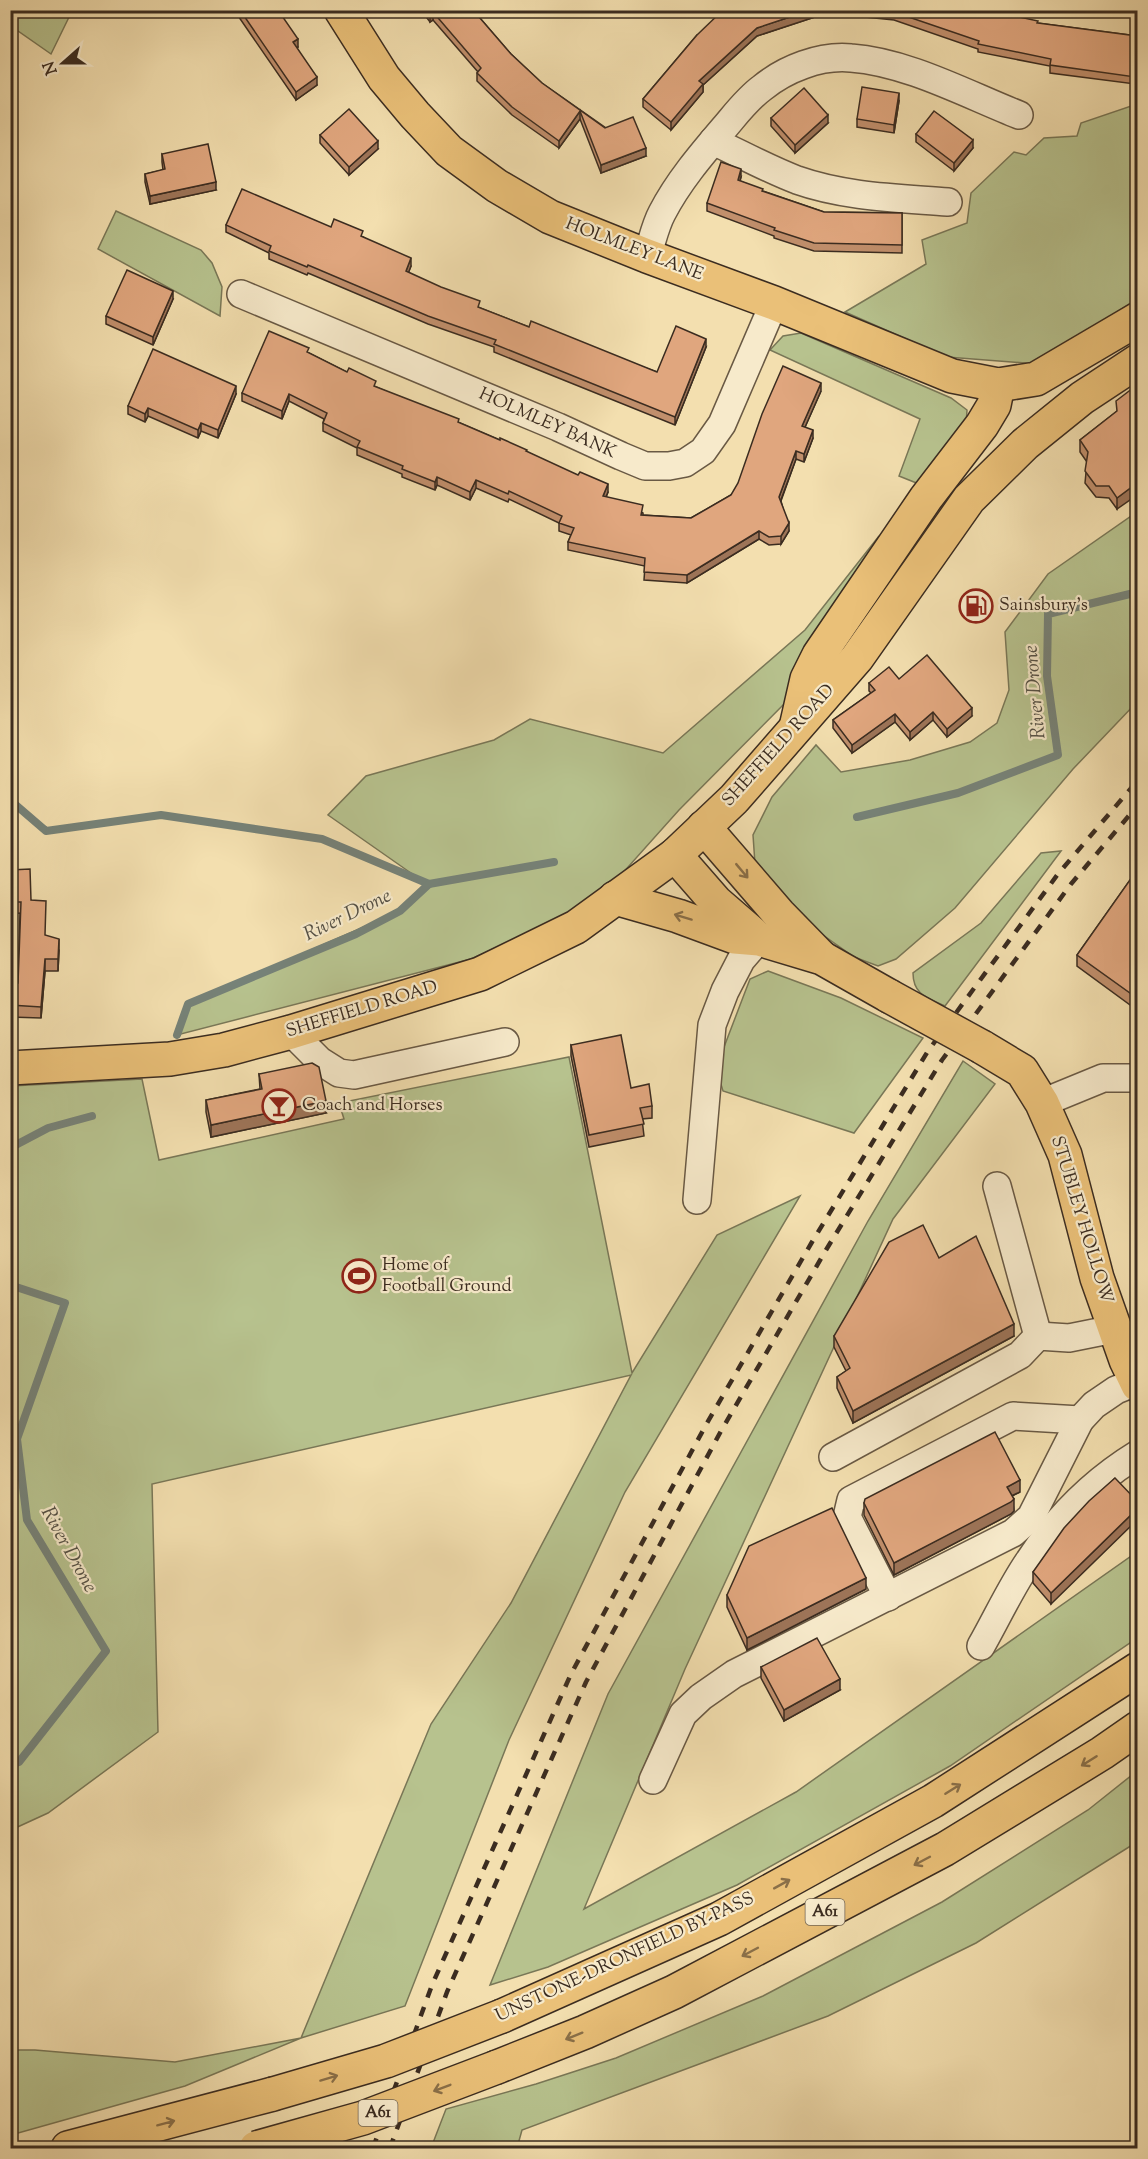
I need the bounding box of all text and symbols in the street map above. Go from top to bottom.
north arrow [33,33,93,93]
text: N [38,57,64,78]
street label: HOLMLEY LANE [561,212,707,288]
street label: HOLMLEY BANK [474,382,620,466]
fuel station icon: Sainsbury's [958,588,994,624]
place label: Sainsbury's [999,593,1088,619]
water label: River Drone [1017,644,1055,740]
street label: SHEFFIELD ROAD [717,679,841,813]
one-way arrow [735,863,748,879]
water label: River Drone [299,882,397,950]
one-way arrow [674,911,693,922]
street label: SHEFFIELD ROAD [283,975,441,1045]
bar icon: Coach and Horses [261,1088,297,1124]
place label: Coach and Horses [302,1093,442,1119]
street label: STUBLEY HOLLOW [1043,1133,1119,1307]
place label: Home of Football Ground [382,1253,512,1300]
sports icon: Home of Football Ground [341,1258,377,1294]
water label: River Drone [32,1502,104,1598]
one-way arrow [1081,1755,1098,1767]
one-way arrow [944,1783,961,1795]
one-way arrow [914,1855,931,1867]
one-way arrow [773,1878,791,1889]
street label: UNSTONE-DRONFIELD BY-PASS [491,1886,759,2030]
road number: A61 [806,1899,844,1925]
one-way arrow [741,1947,759,1958]
one-way arrow [565,2031,583,2042]
one-way arrow [319,2072,338,2083]
one-way arrow [433,2083,452,2094]
road number: A61 [358,2100,398,2126]
one-way arrow [156,2116,175,2128]

